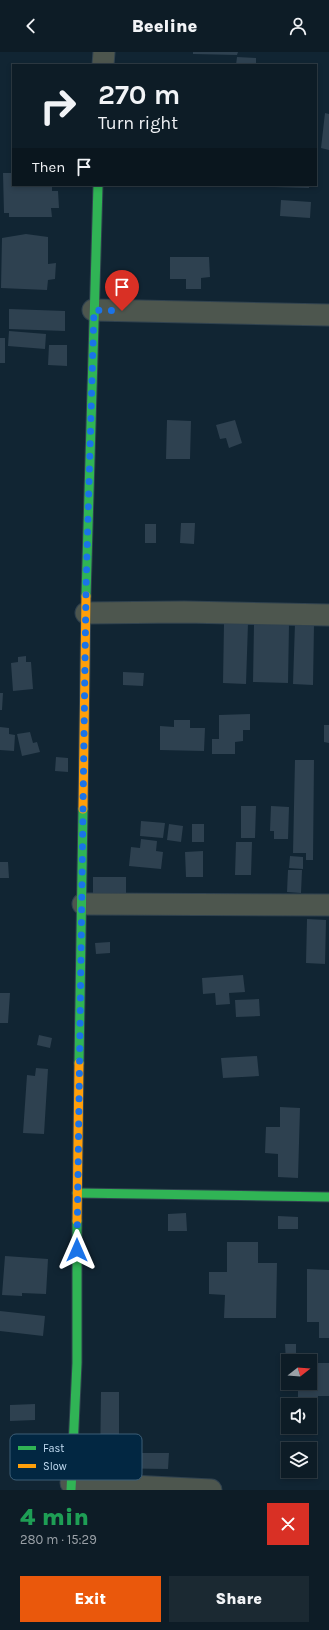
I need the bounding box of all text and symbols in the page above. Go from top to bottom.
icon: back [20,15,42,37]
text: Beeline [132,15,197,37]
icon: person [287,15,309,37]
text: 270 m [98,78,180,111]
icon: right [32,80,84,132]
text: Turn right [98,112,178,134]
icon: arrive [73,156,95,178]
text: Then [32,158,65,176]
pin [105,270,139,311]
icon: arrive [111,276,133,298]
position arrow [56,1229,98,1271]
north arrow [281,1354,317,1390]
map controls [281,1354,317,1478]
button: sound [281,1398,317,1434]
legend [10,1434,142,1480]
text: Fast [43,1442,64,1455]
button: layers [281,1442,317,1478]
text: Slow [43,1460,67,1473]
text: 4 min [20,1503,89,1531]
button: close [267,1503,309,1545]
text: 280 m · 15:29 [20,1532,97,1547]
button: Exit [20,1576,161,1622]
button: Share [169,1576,309,1622]

